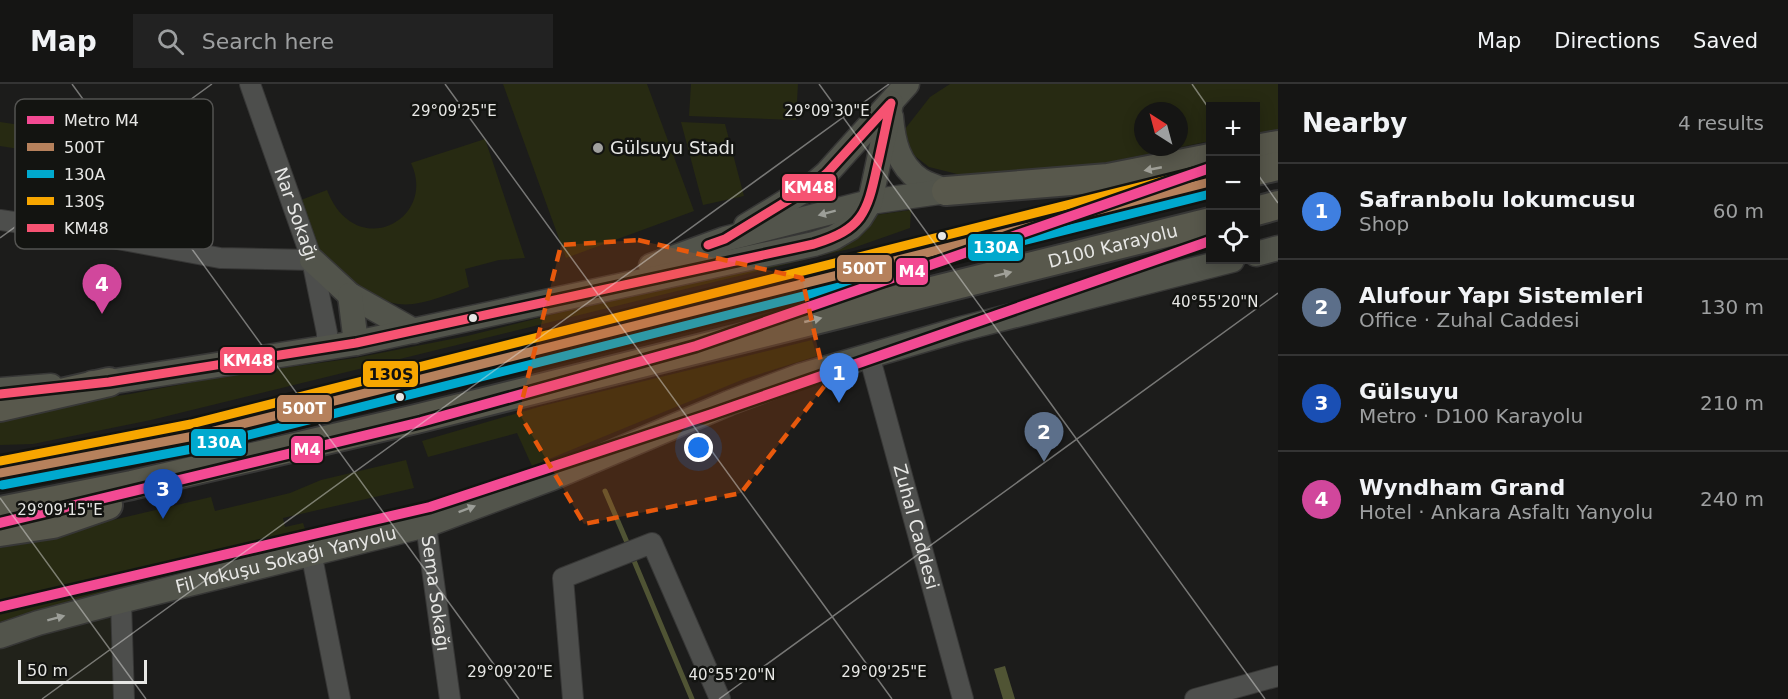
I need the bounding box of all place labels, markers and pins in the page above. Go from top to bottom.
place label: Gülsuyu Stadı [610,137,735,158]
marker: Gülsuyu Stadı [591,141,605,155]
unlabelled marker [936,230,948,242]
pin: 4 [82,264,122,314]
unlabelled marker [467,312,479,324]
pin: 1 [820,354,858,403]
unlabelled marker [394,391,406,403]
pin: 2 [1024,412,1064,462]
pin: 3 [144,470,182,519]

